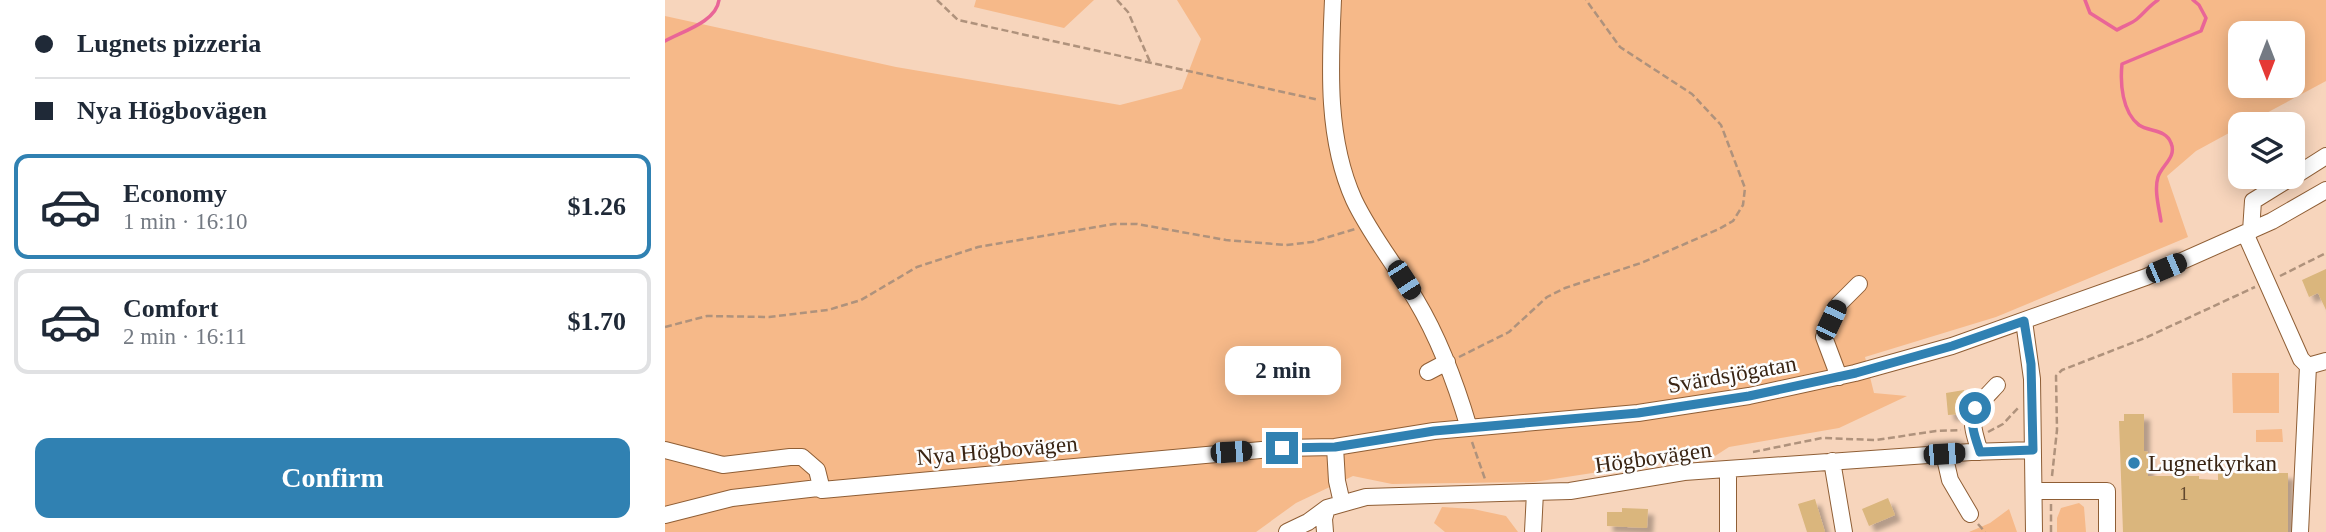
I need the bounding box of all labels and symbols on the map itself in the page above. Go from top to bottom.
north arrow [2228,21,2305,98]
car [2143,250,2190,286]
car [1384,257,1425,303]
car [1813,297,1850,343]
callout: 2 min [1224,346,1340,396]
street label: Svärdsjögatan [1666,351,1799,398]
route start [1959,392,1991,424]
street label: Nya Högbovägen [915,431,1079,470]
route end [1266,432,1298,464]
street label: Högbovägen [1593,437,1713,478]
car [1210,440,1253,464]
car [1923,442,1966,466]
place label: Lugnetkyrkan [2148,451,2278,476]
marker: Lugnetkyrkan [2126,455,2142,471]
house number: 1 [2179,483,2189,504]

